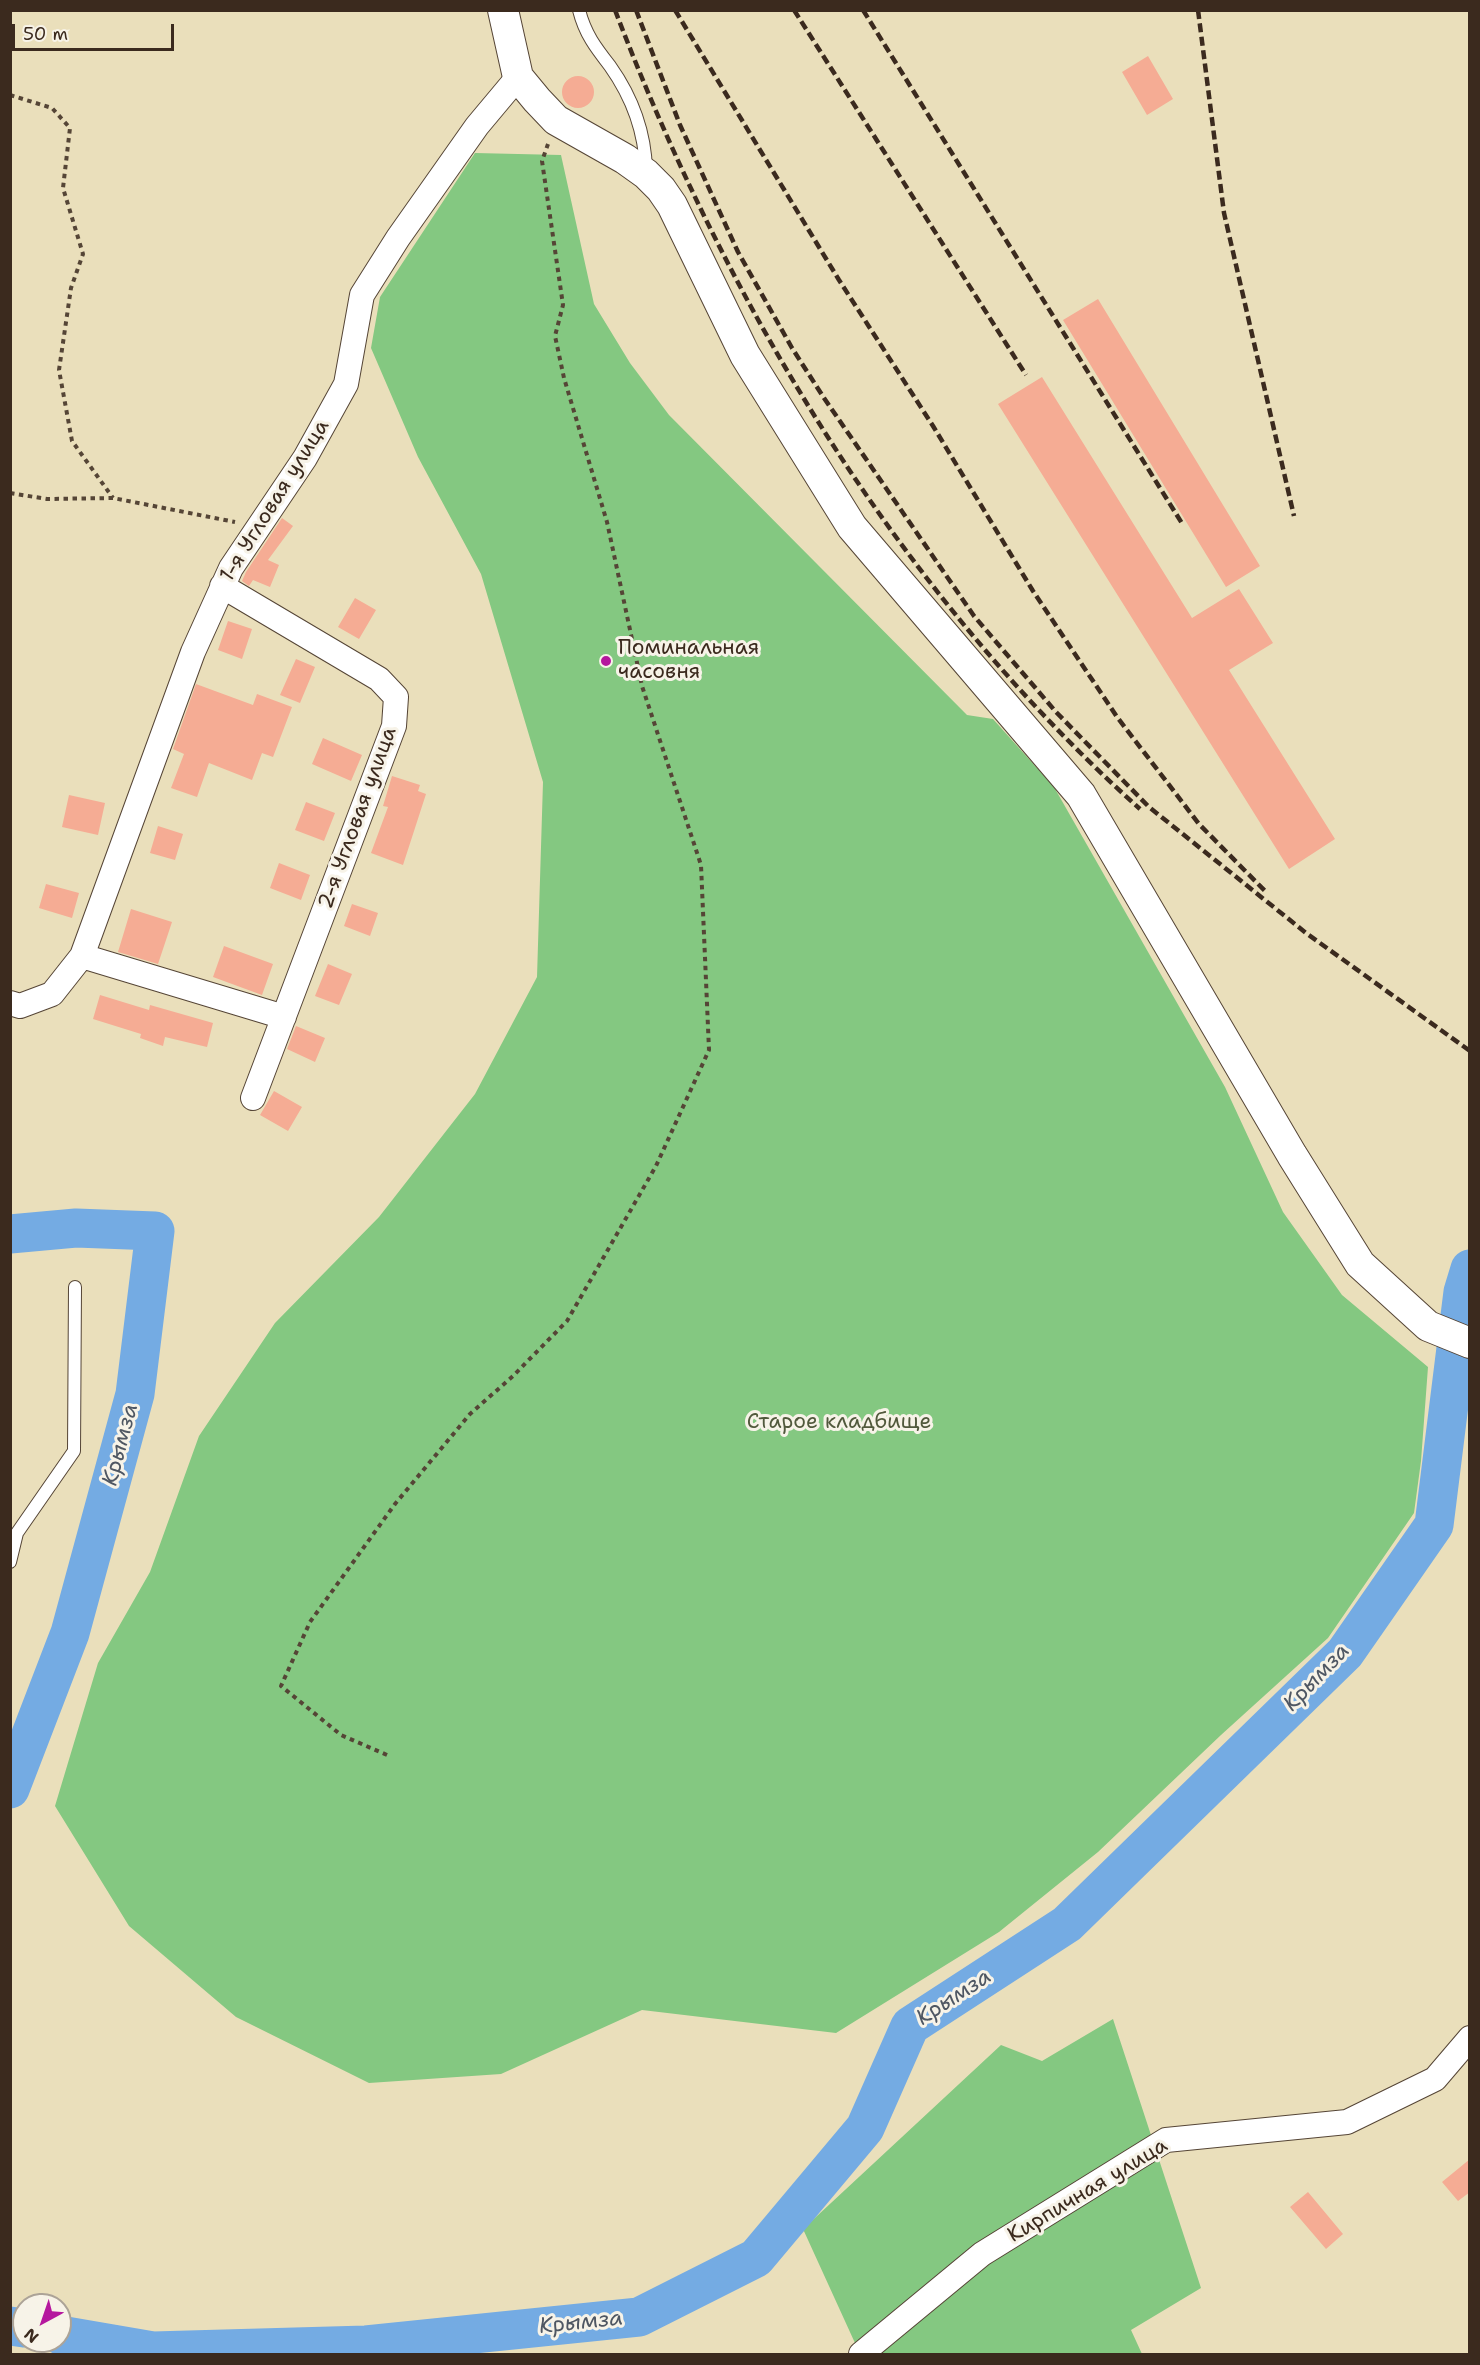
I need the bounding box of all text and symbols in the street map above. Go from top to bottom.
scale bar [15,12,177,50]
text: 50 m [23,22,68,46]
street label: 1-я Угловая улица [215,415,335,587]
place label: Поминальная часовня [618,636,759,686]
marker: Поминальная часовня [599,654,613,668]
street label: 2-я Угловая улица [313,724,403,912]
water label: Крымза [97,1401,145,1489]
park label: Старое кладбище [747,1410,931,1436]
water label: Крымза [1278,1639,1356,1717]
water label: Крымза [912,1964,996,2032]
street label: Кирпичная улица [1004,2133,1172,2249]
north arrow [12,2293,72,2353]
water label: Крымза [538,2305,624,2341]
text: N [20,2324,43,2348]

